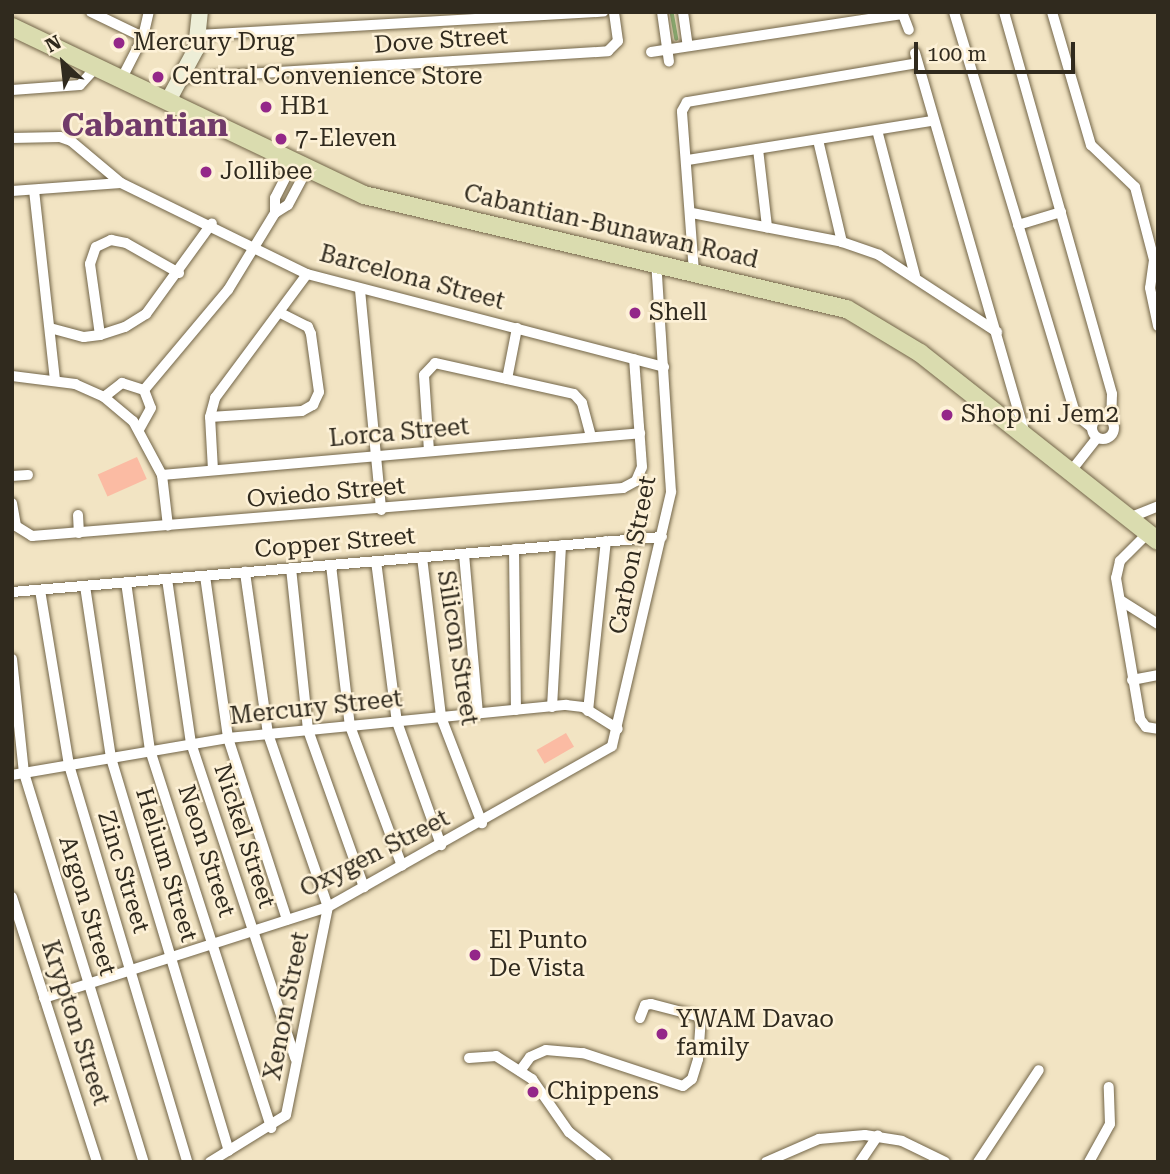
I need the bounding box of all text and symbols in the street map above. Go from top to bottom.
street label: Dove Street [373,22,509,60]
north arrow [28,28,98,98]
scale bar [918,28,1079,72]
place label: Mercury Drug [133,29,294,57]
text: N [41,30,65,57]
marker: Mercury Drug [111,35,127,51]
text: 100 m [927,42,987,66]
place label: Central Convenience Store [172,63,482,91]
marker: Central Convenience Store [150,69,166,85]
place label: HB1 [280,93,329,121]
marker: HB1 [258,99,274,115]
district label: Cabantian [62,106,228,144]
place label: 7-Eleven [295,125,397,153]
marker: 7-Eleven [273,131,289,147]
place label: Jollibee [220,158,312,186]
marker: Jollibee [198,164,214,180]
street label: Cabantian-Bunawan Road [461,179,761,275]
street label: Barcelona Street [316,239,508,317]
place label: Shell [649,299,707,327]
marker: Shell [627,305,643,321]
place label: Shop ni Jem2 [961,401,1119,429]
marker: Shop ni Jem2 [939,407,955,423]
street label: Lorca Street [328,413,470,453]
street label: Oviedo Street [246,472,406,514]
street label: Carbon Street [604,473,662,637]
street label: Copper Street [253,522,417,564]
street label: Silicon Street [431,569,483,727]
street label: Mercury Street [228,685,404,731]
street label: Nickel Street [207,760,281,912]
street label: Neon Street [171,781,241,921]
street label: Helium Street [129,785,203,945]
street label: Oxygen Street [296,804,454,904]
street label: Zinc Street [91,807,155,937]
street label: Argon Street [52,833,122,979]
place label: El Punto De Vista [489,927,588,983]
street label: Xenon Street [258,929,316,1083]
street label: Krypton Street [35,937,115,1109]
marker: El Punto De Vista [467,947,483,963]
place label: YWAM Davao family [676,1006,834,1062]
marker: YWAM Davao family [654,1026,670,1042]
place label: Chippens [547,1078,659,1106]
marker: Chippens [525,1084,541,1100]

